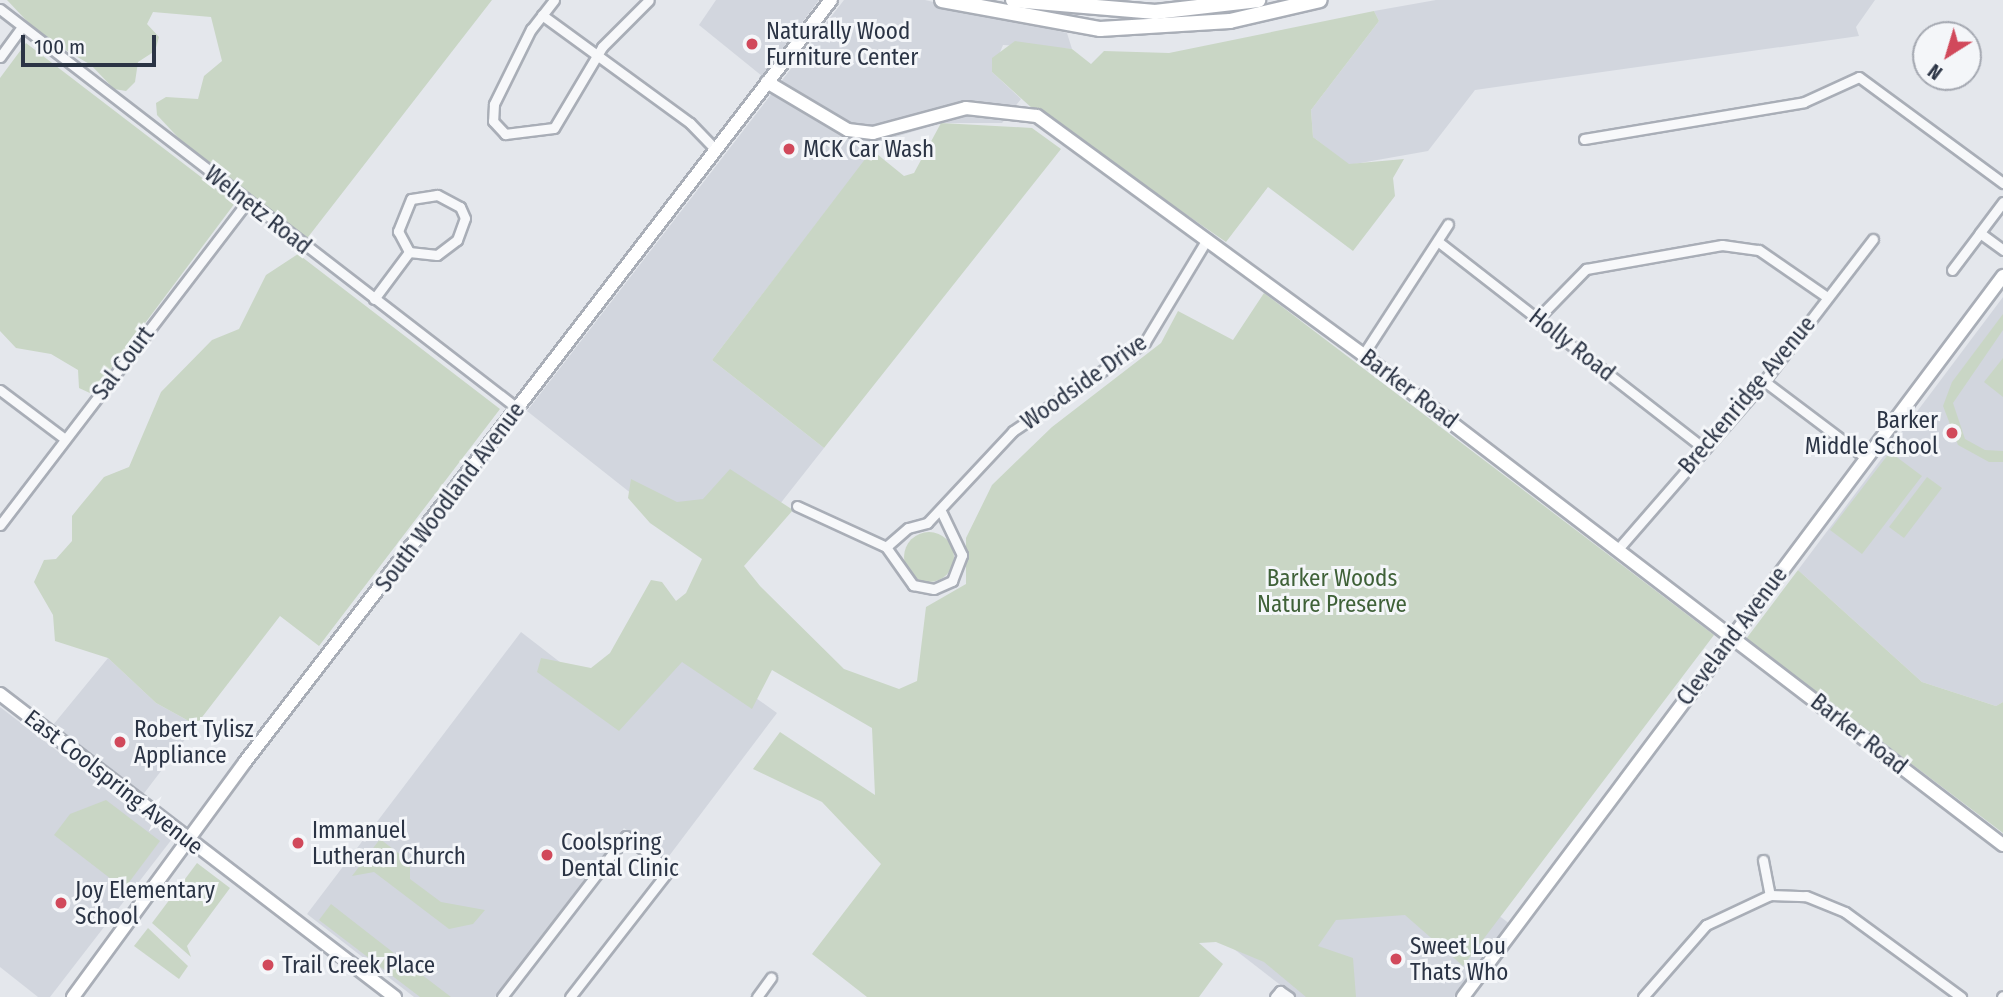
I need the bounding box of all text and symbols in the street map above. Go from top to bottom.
place label: Naturally Wood Furniture Center [766,17,918,71]
scale bar [24,21,159,65]
north arrow [1912,21,1982,91]
text: 100 m [34,34,85,60]
marker: Naturally Wood Furniture Center [744,36,760,52]
text: N [1924,59,1947,84]
place label: MCK Car Wash [803,135,934,163]
marker: MCK Car Wash [781,141,797,157]
street label: Welnetz Road [199,160,317,260]
street label: Holly Road [1524,303,1620,387]
street label: Breckenridge Avenue [1673,310,1821,480]
street label: Sal Court [86,321,160,405]
street label: Woodside Drive [1016,329,1152,435]
street label: Barker Road [1355,343,1463,435]
street label: South Woodland Avenue [370,397,530,597]
place label: Barker Middle School [1805,406,1938,460]
marker: Barker Middle School [1944,425,1960,441]
street label: Cleveland Avenue [1671,561,1793,711]
park label: Barker Woods Nature Preserve [1257,564,1407,618]
street label: Barker Road [1805,688,1913,780]
street label: East Coolspring Avenue [19,704,209,860]
place label: Robert Tylisz Appliance [134,715,254,769]
marker: Robert Tylisz Appliance [112,734,128,750]
place label: Immanuel Lutheran Church [312,816,466,870]
place label: Coolspring Dental Clinic [561,828,679,882]
marker: Immanuel Lutheran Church [290,835,306,851]
marker: Coolspring Dental Clinic [539,847,555,863]
place label: Joy Elementary School [75,876,215,930]
marker: Joy Elementary School [53,895,69,911]
place label: Sweet Lou Thats Who [1410,932,1508,986]
place label: Trail Creek Place [282,951,435,979]
marker: Sweet Lou Thats Who [1388,951,1404,967]
marker: Trail Creek Place [260,957,276,973]

